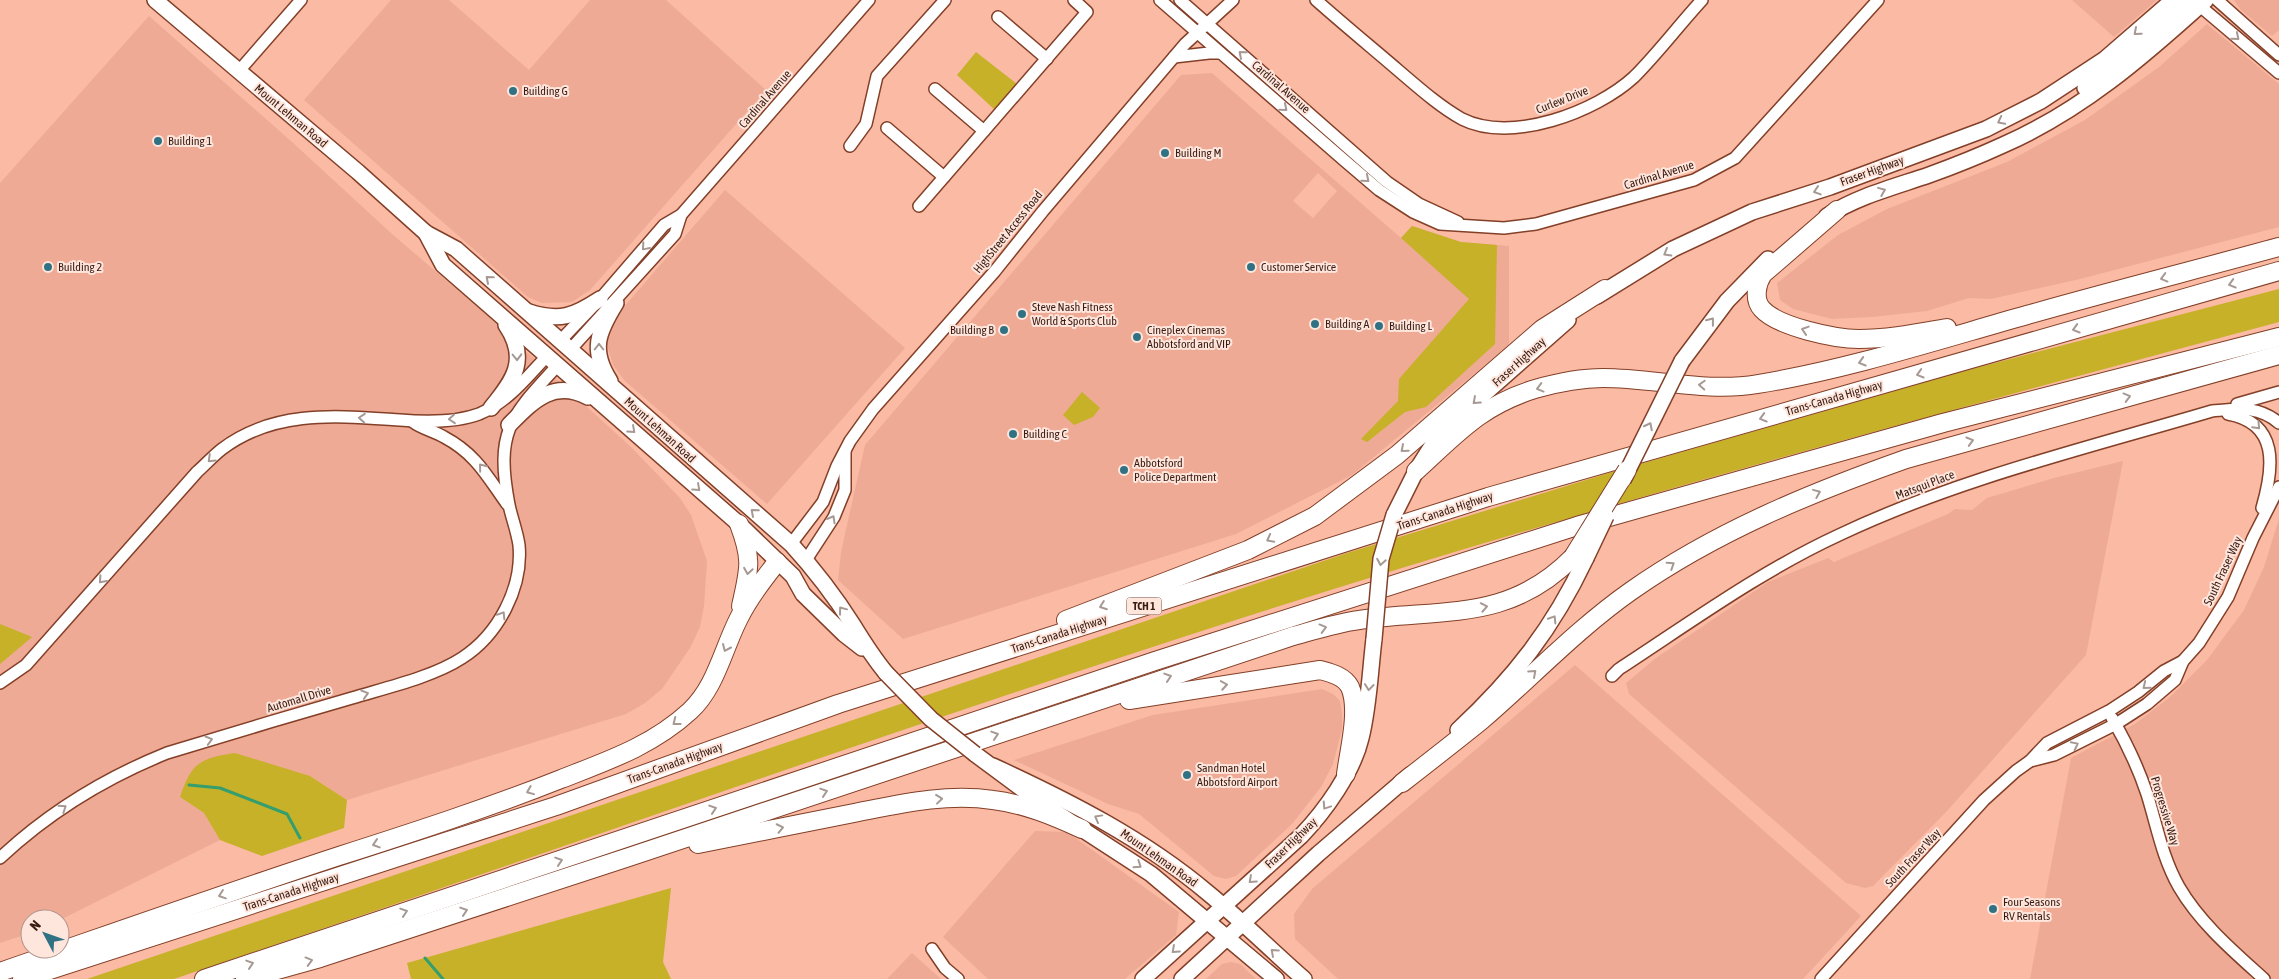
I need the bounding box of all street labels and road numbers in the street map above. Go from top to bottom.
street label: Cardinal Avenue [1249,58,1313,116]
street label: Cardinal Avenue [736,67,794,131]
street label: Mount Lehman Road [252,81,330,151]
street label: Curlew Drive [1534,83,1590,117]
street label: Fraser Highway [1838,153,1906,189]
street label: Cardinal Avenue [1622,158,1696,192]
street label: HighStreet Access Road [970,188,1046,276]
street label: Fraser Highway [1490,334,1548,389]
street label: Trans-Canada Highway [1784,377,1884,419]
street label: Mount Lehman Road [622,394,698,466]
street label: Matsqui Place [1894,467,1956,503]
street label: Trans-Canada Highway [1395,489,1495,533]
street label: South Fraser Way [2201,534,2245,608]
road number: TCH 1 [1126,598,1162,614]
street label: Trans-Canada Highway [1009,612,1109,656]
street label: Automall Drive [265,683,333,715]
street label: Trans-Canada Highway [626,739,724,787]
street label: Progressive Way [2148,775,2182,847]
street label: Fraser Highway [1262,815,1320,871]
street label: Mount Lehman Road [1118,826,1200,890]
street label: South Fraser Way [1882,826,1944,890]
street label: Trans-Canada Highway [241,870,341,914]

